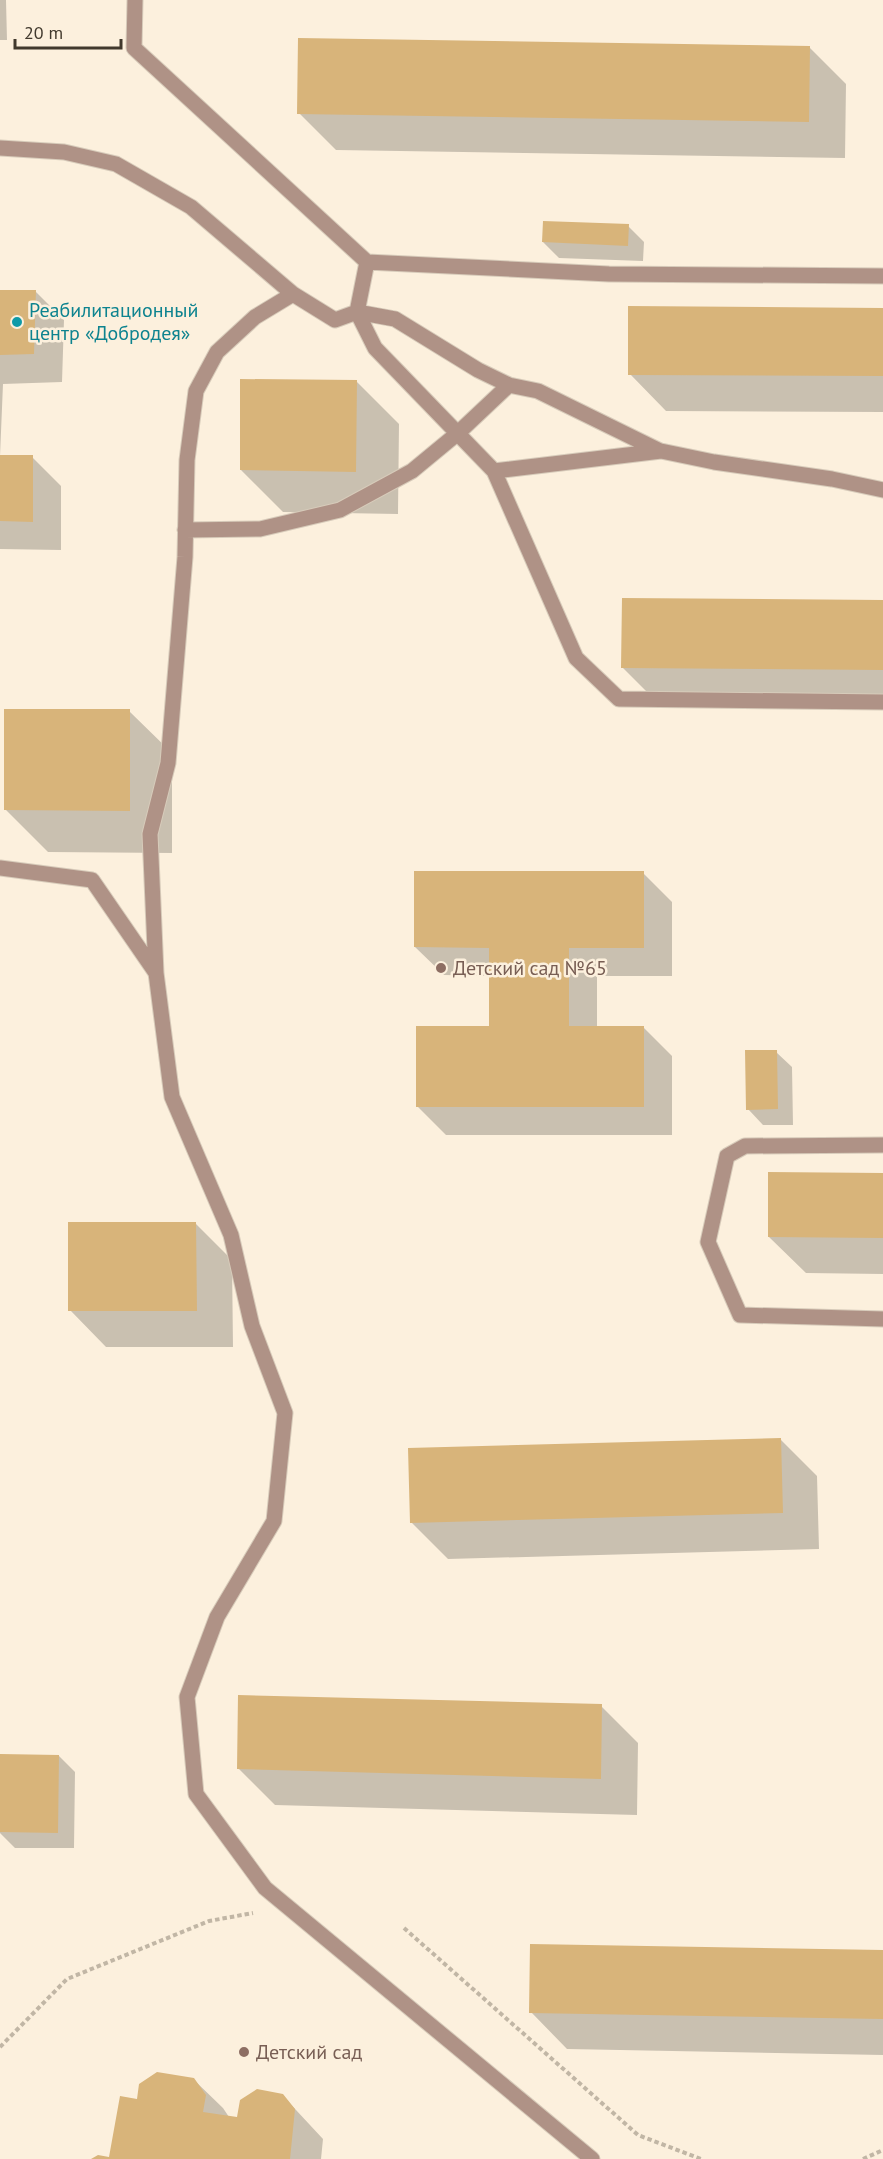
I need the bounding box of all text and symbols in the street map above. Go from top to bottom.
scale bar [15,12,122,50]
text: 20 m [24,21,63,44]
place label: Реабилитационный центр «Добродея» [29,297,198,346]
marker: Реабилитационный центр «Добродея» [10,315,24,329]
place label: Детский сад №65 [453,955,607,981]
marker: Детский сад №65 [434,961,448,975]
place label: Детский сад [256,2039,362,2065]
marker: Детский сад [237,2045,251,2059]

